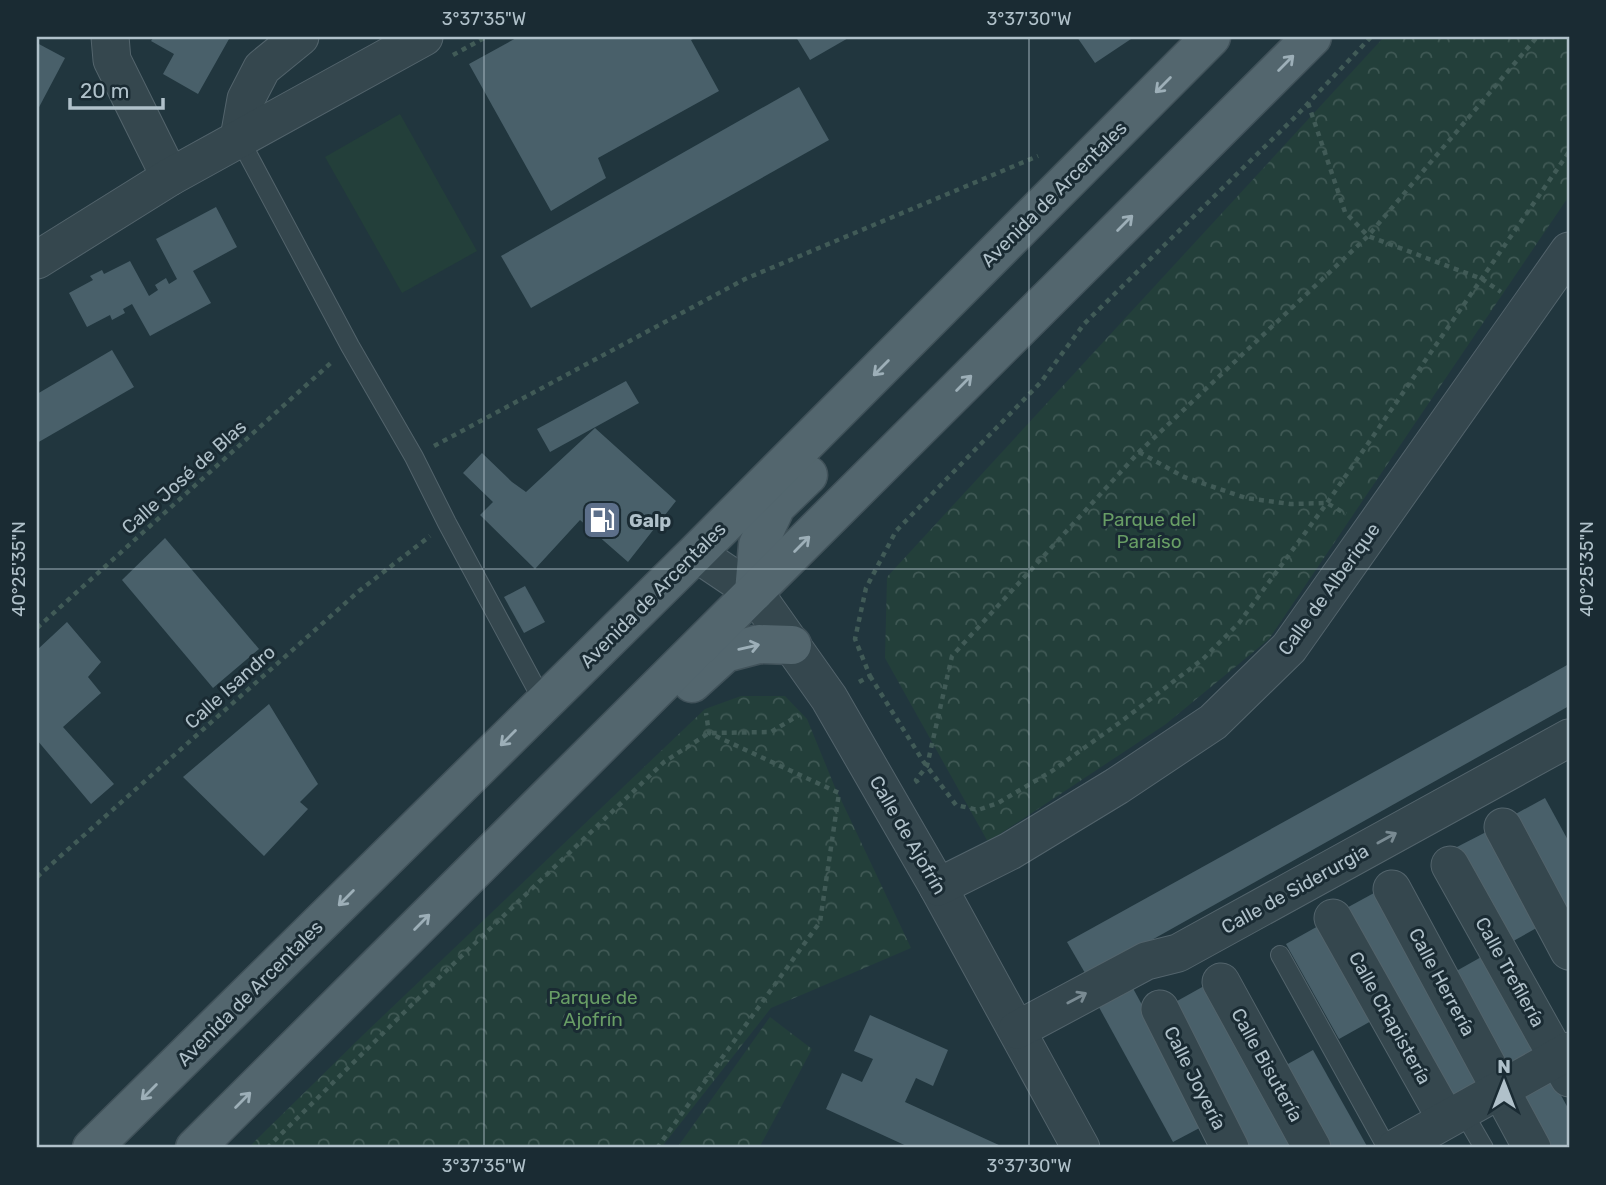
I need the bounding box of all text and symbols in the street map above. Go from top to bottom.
text: 3°37'35"W [442,8,526,30]
text: 3°37'30"W [986,8,1072,30]
one-way arrow [1278,54,1295,71]
scale bar [70,66,163,110]
one-way arrow [1154,76,1171,93]
text: 20 m [80,78,129,103]
street label: Avenida de Arcentales [976,116,1132,272]
one-way arrow [1116,215,1133,232]
one-way arrow [872,359,889,376]
one-way arrow [955,375,972,392]
street label: Calle José de Blas [117,415,251,539]
fuel station icon: Galp [581,499,623,541]
park label: Parque del Paraíso [1102,508,1196,553]
place label: Galp [629,509,671,532]
street label: Avenida de Arcentales [575,517,731,673]
street label: Calle de Alberique [1273,518,1385,660]
text: 40°25'35"N [8,521,30,617]
text: 40°25'35"N [1576,521,1598,617]
one-way arrow [793,535,810,552]
street label: Calle Isandro [180,640,280,734]
one-way arrow [737,640,760,653]
one-way arrow [500,730,517,747]
street label: Calle de Ajofrín [865,772,951,898]
one-way arrow [1376,831,1397,844]
street label: Calle de Siderurgia [1217,839,1373,939]
one-way arrow [337,889,354,906]
street label: Calle Trefilería [1470,913,1550,1031]
one-way arrow [413,914,430,931]
street label: Avenida de Arcentales [172,915,328,1071]
street label: Calle Herrería [1404,924,1480,1040]
street label: Calle Chapistería [1344,948,1436,1088]
park label: Parque de Ajofrín [548,986,638,1031]
one-way arrow [1066,991,1087,1005]
street label: Calle Bisutería [1226,1004,1308,1126]
street label: Calle Joyería [1159,1022,1231,1134]
north arrow [1470,1048,1540,1118]
text: N [1497,1055,1511,1078]
one-way arrow [140,1083,157,1100]
one-way arrow [235,1092,252,1109]
text: 3°37'35"W [442,1155,526,1177]
text: 3°37'30"W [986,1155,1072,1177]

